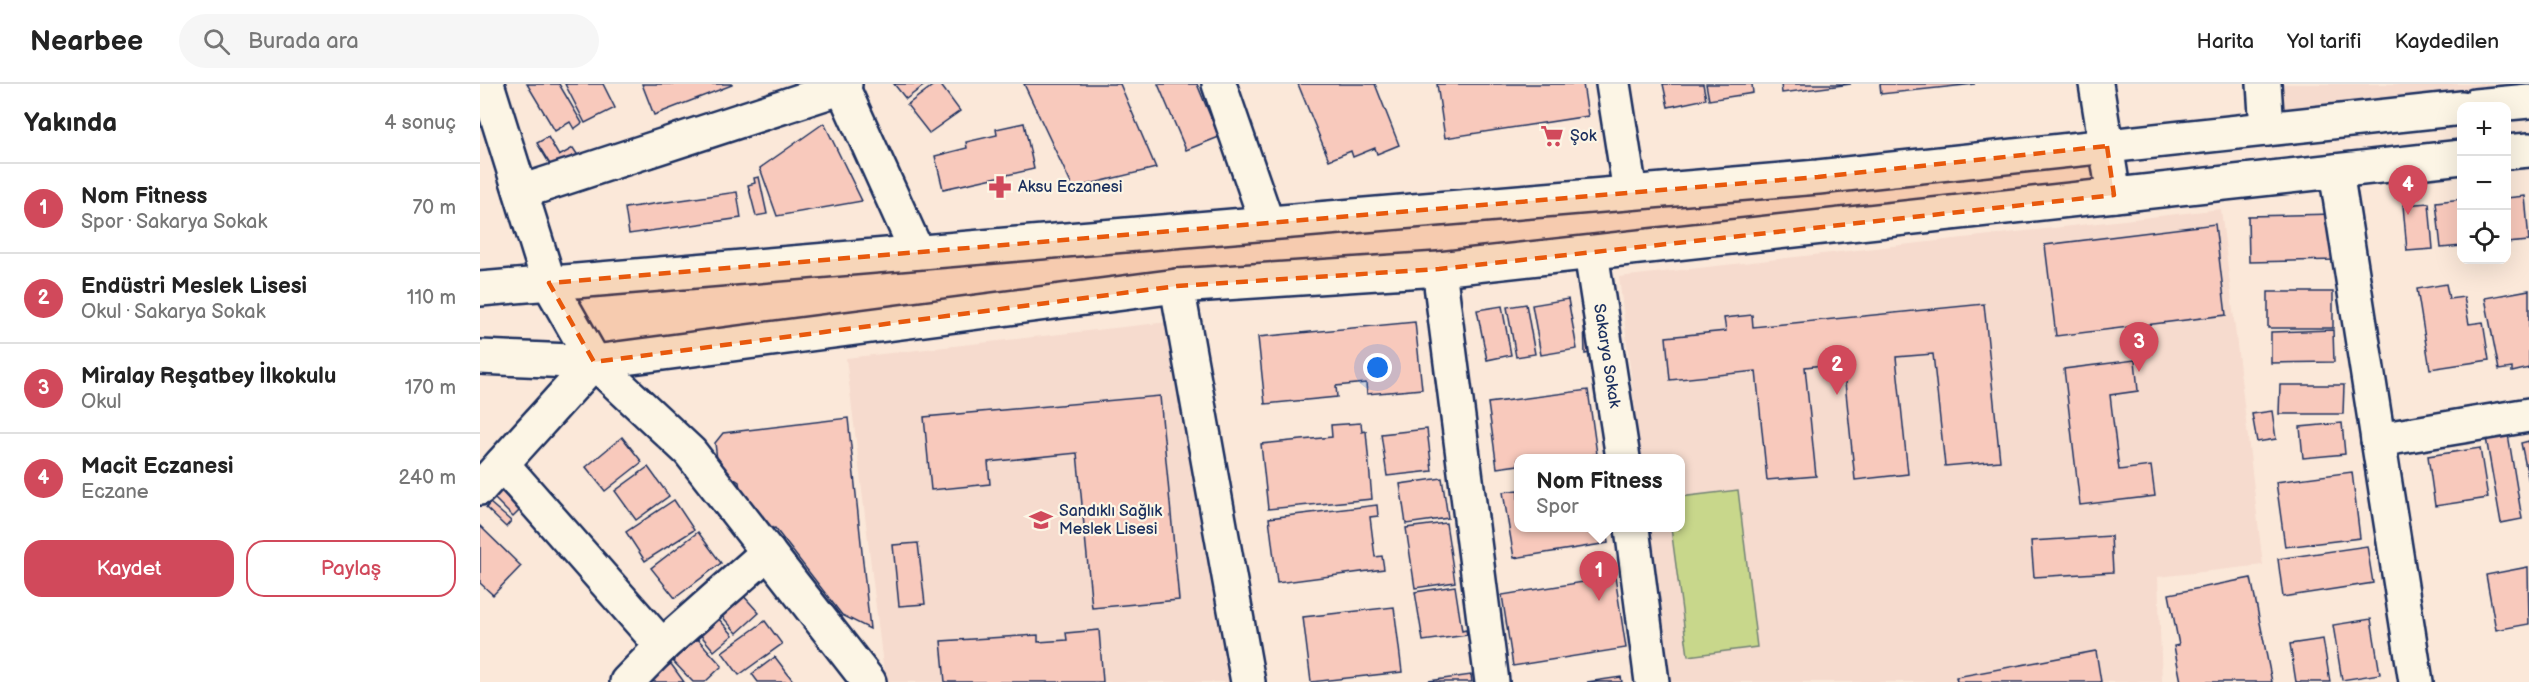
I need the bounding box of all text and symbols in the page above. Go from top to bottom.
search box [179,14,599,68]
text: Nearbee [30,25,143,58]
icon: search [200,25,233,58]
text: Burada ara [248,28,359,55]
text: Harita [2197,29,2254,54]
text: Yol tarifi [2287,29,2362,54]
text: Kaydedilen [2395,29,2499,54]
map controls [2457,102,2511,264]
button: + [2457,102,2511,156]
text: Yakında [24,108,117,139]
text: 4 sonuç [384,111,456,135]
supermarket icon: Şok [1539,123,1565,149]
place label: Şok [1570,127,1597,146]
button: − [2457,156,2511,210]
pin: 4 [2388,166,2428,215]
pharmacy icon: Aksu Eczanesi [987,174,1013,200]
place label: Aksu Eczanesi [1018,178,1123,197]
text: Nom Fitness [81,183,207,210]
text: 1 [39,196,48,220]
text: 70 m [412,196,456,220]
text: Spor · Sakarya Sokak [81,210,267,234]
button: locate [2457,210,2511,264]
text: Endüstri Meslek Lisesi [81,273,307,300]
text: 2 [38,286,49,310]
text: 110 m [407,286,456,310]
text: Okul · Sakarya Sokak [81,300,265,324]
street label: Sakarya Sokak [1590,302,1625,409]
pin: 3 [2120,322,2158,372]
pin: 2 [1818,346,1856,395]
your location [1363,353,1392,382]
text: Miralay Reşatbey İlkokulu [81,363,336,390]
text: 3 [38,376,49,400]
text: 170 m [405,376,456,400]
text: Okul [81,390,122,414]
text: Macit Eczanesi [81,453,233,480]
popup [1514,454,1685,532]
text: 4 [38,466,49,490]
text: 240 m [399,466,456,490]
text: Nom Fitness [1536,468,1663,495]
text: Eczane [81,480,149,504]
text: Spor [1536,495,1579,519]
place label: Sandıklı Sağlık Meslek Lisesi [1059,502,1162,539]
school or university icon: Sandıklı Sağlık Meslek Lisesi [1028,507,1054,533]
button: Kaydet [24,540,234,597]
button: Paylaş [246,540,456,597]
pin: 1 [1580,552,1618,601]

